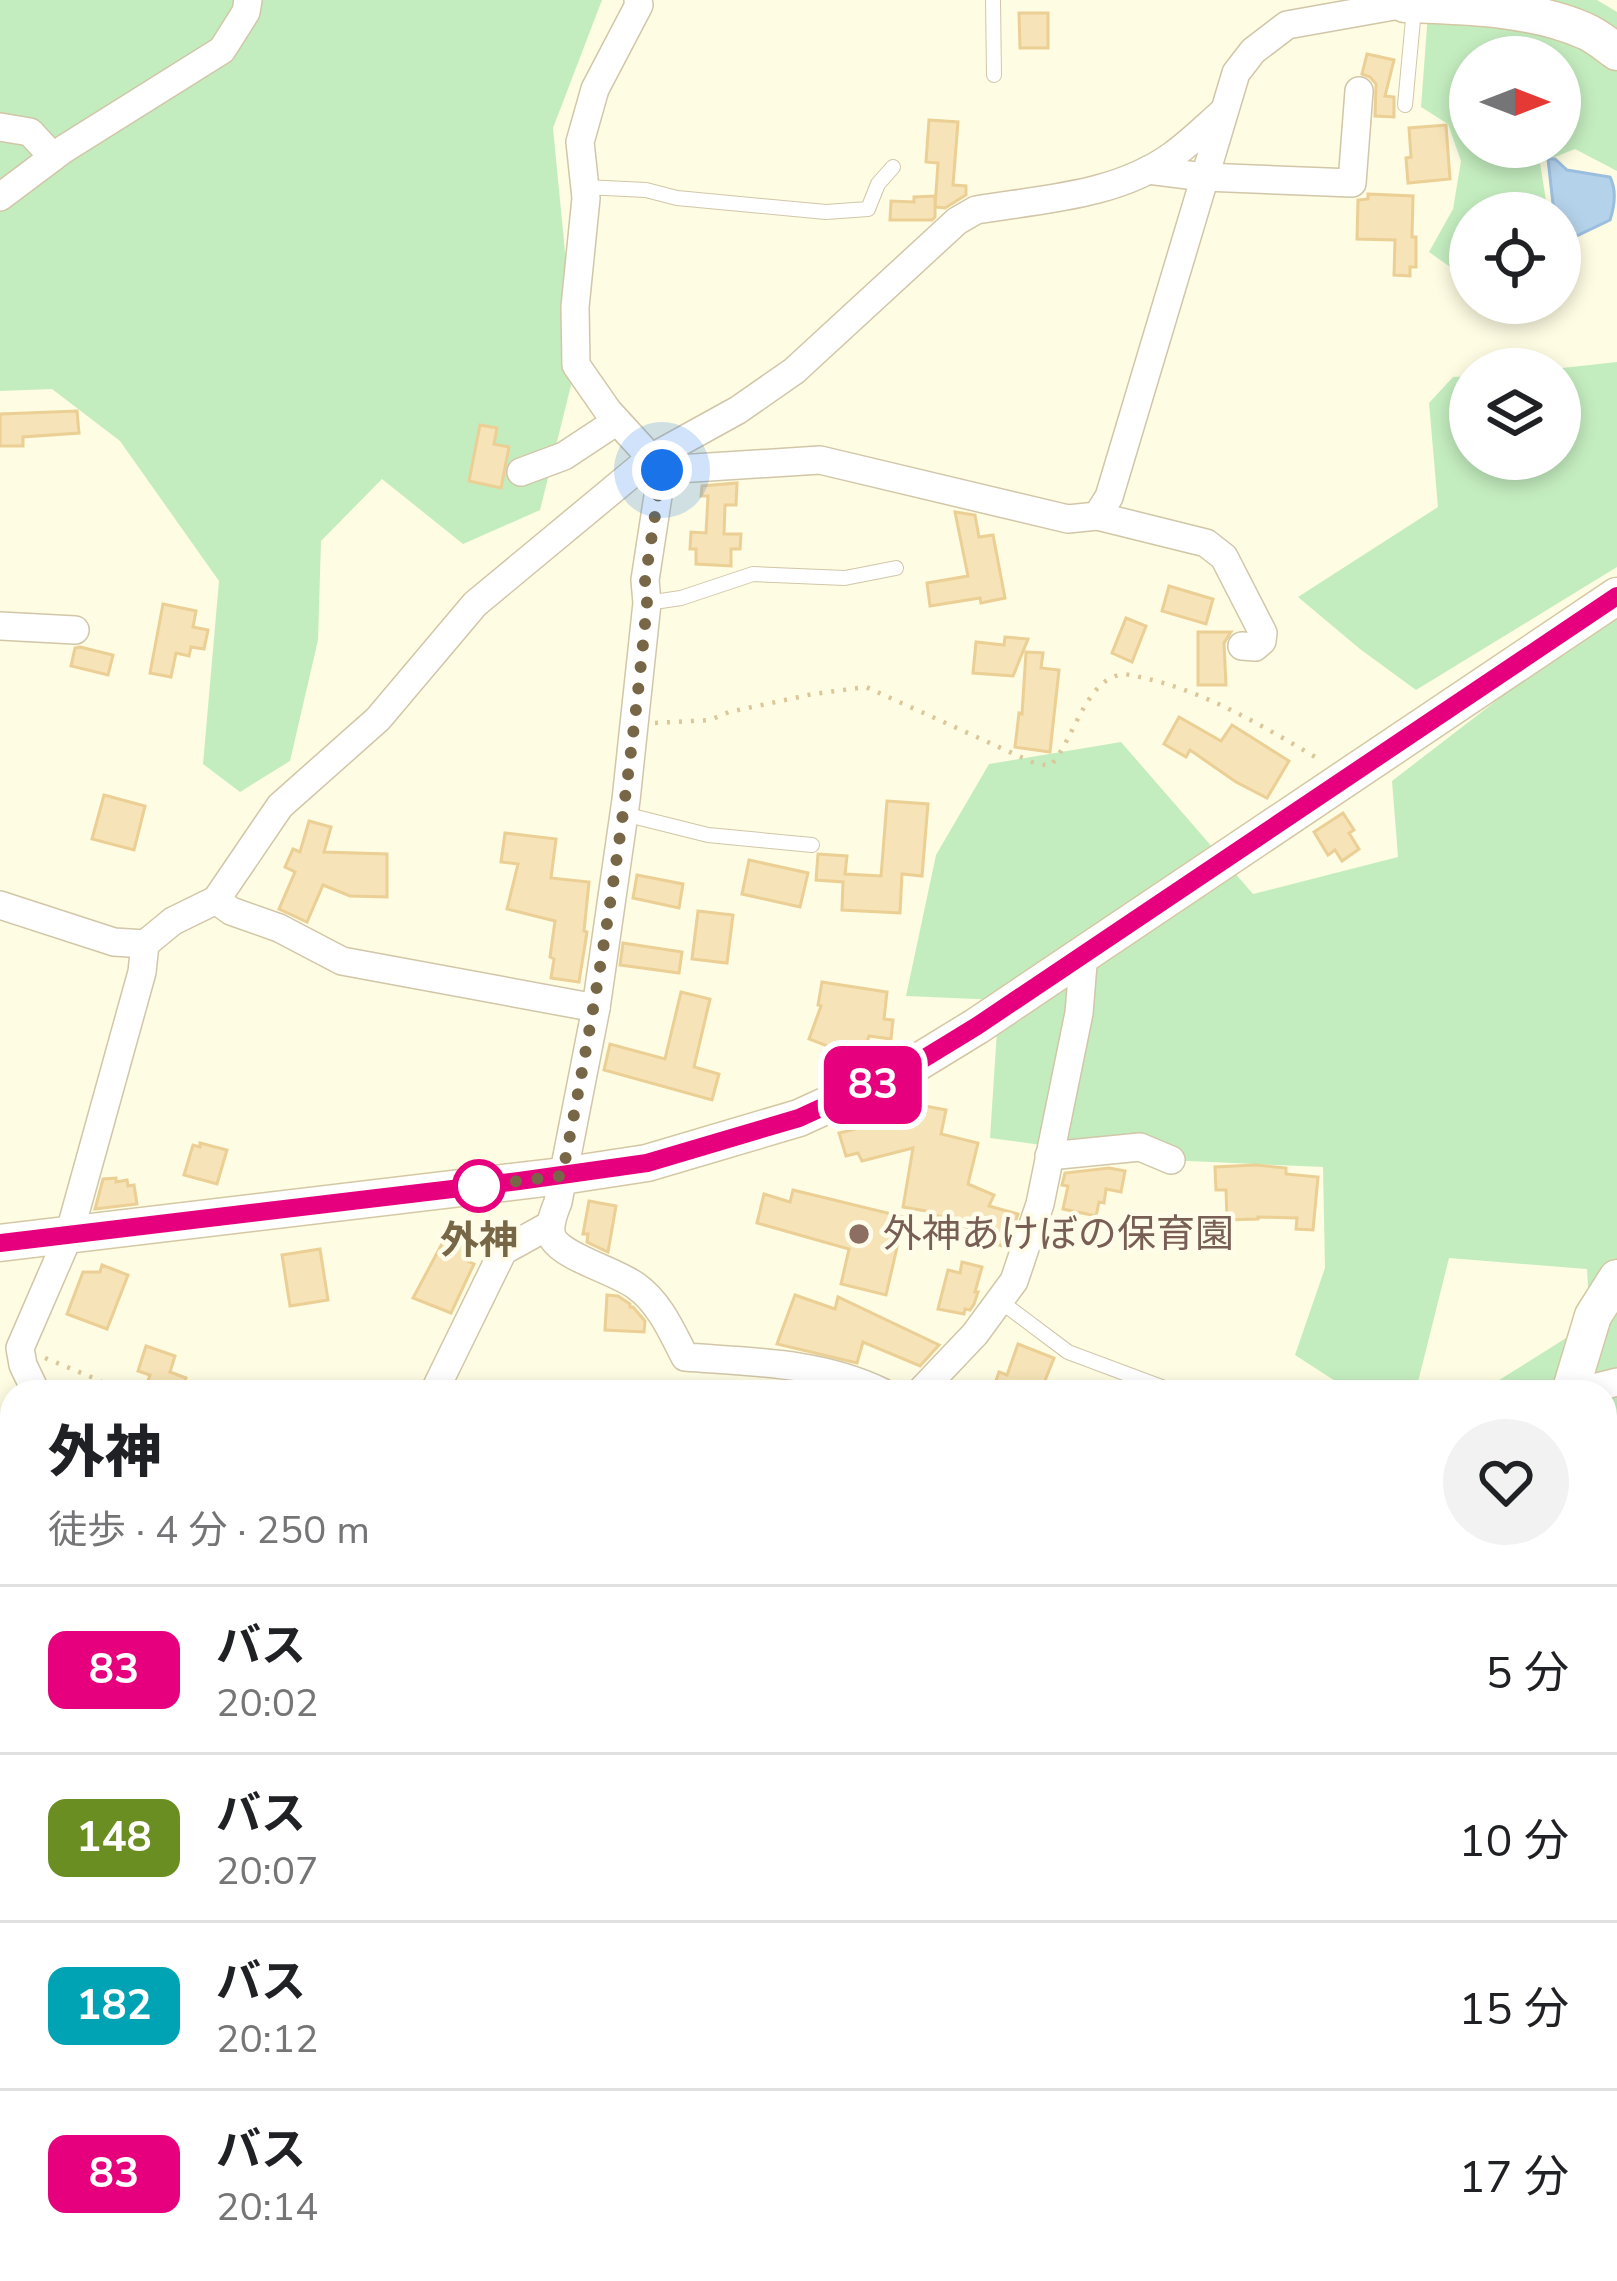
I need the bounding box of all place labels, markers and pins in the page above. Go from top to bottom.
marker: 外神 [454,1161,504,1211]
place label: 外神あけぼの保育園 [883,1208,1234,1261]
place label: 外神 [440,1214,518,1267]
marker: 外神あけぼの保育園 [846,1221,872,1247]

